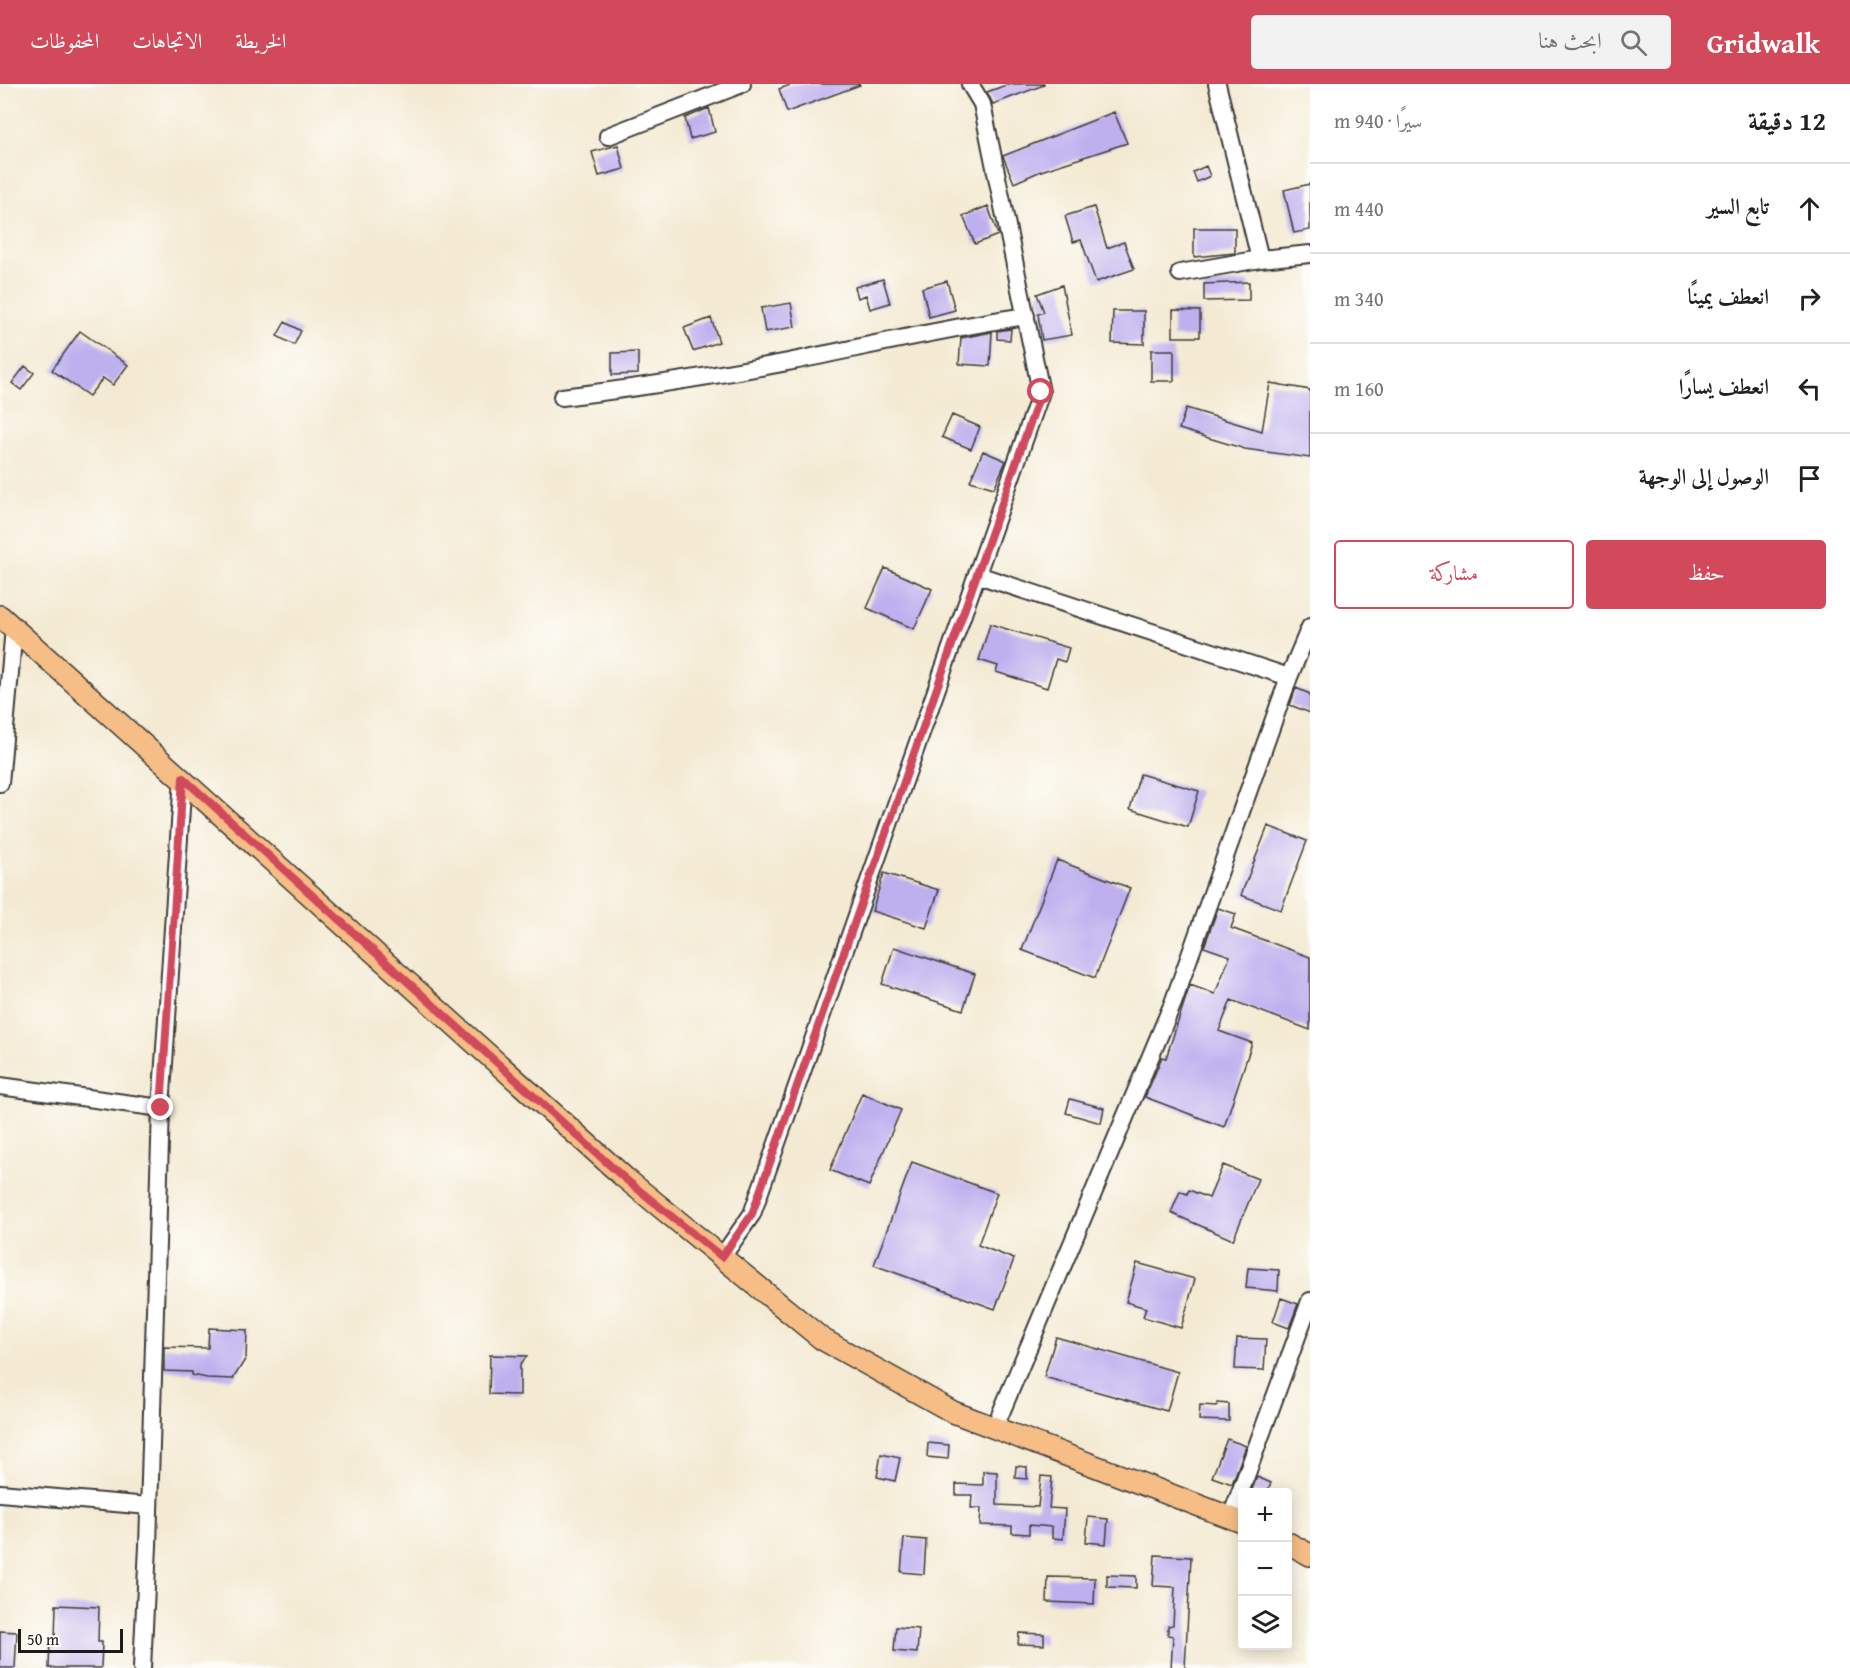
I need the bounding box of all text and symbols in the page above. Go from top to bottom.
search box [1251,15,1671,69]
text: Gridwalk [1707,22,1820,63]
text: ابحث هنا [1538,24,1602,56]
text: المحفوظات [30,25,99,56]
text: الاتجاهات [132,25,202,56]
text: الخريطة [235,25,286,56]
icon: search [1617,26,1650,59]
text: 12 دقيقة [1748,101,1826,140]
text: سيرًا · 940 m [1334,106,1422,135]
text: تابع السير [1707,190,1769,222]
icon: ahead [1793,192,1826,225]
text: 440 m [1334,194,1384,223]
text: انعطف يمينًا [1688,280,1769,312]
icon: right [1793,282,1826,315]
text: 340 m [1334,284,1384,313]
text: انعطف يسارًا [1679,370,1769,402]
icon: left [1793,372,1826,405]
text: 160 m [1334,374,1384,403]
route start [1027,378,1053,404]
text: الوصول إلى الوجهة [1639,460,1769,492]
icon: arrive [1793,462,1826,495]
button: مشاركة [1334,540,1574,609]
button: حفظ [1586,540,1826,609]
route end [147,1094,173,1120]
map controls [1238,1488,1292,1650]
button: + [1238,1488,1292,1542]
button: − [1238,1542,1292,1596]
button: layers [1238,1596,1292,1650]
scale bar [18,1626,123,1654]
text: 50 m [27,1627,59,1651]

